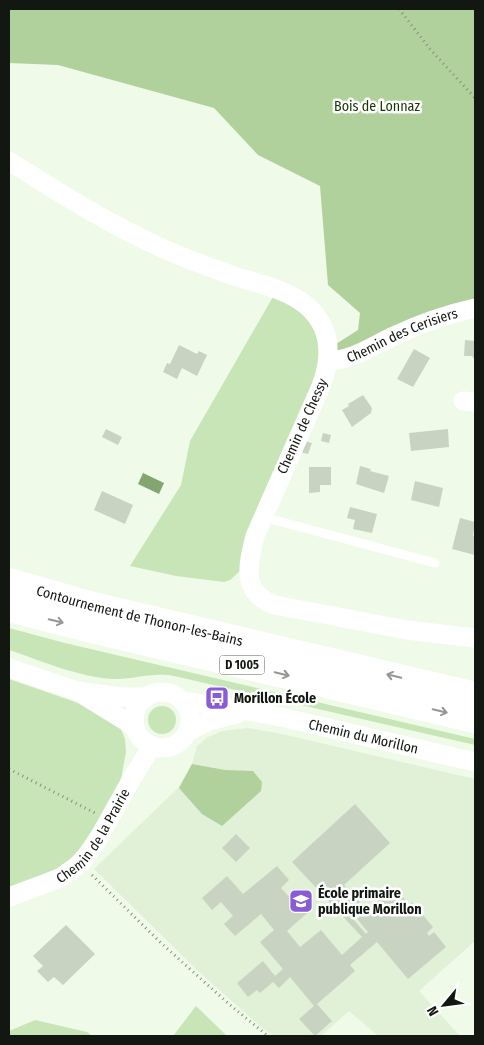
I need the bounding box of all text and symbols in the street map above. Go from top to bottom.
park label: Bois de Lonnaz [334,98,420,115]
street label: Chemin des Cerisiers [344,305,460,366]
street label: Chemin de Chessy [274,375,331,477]
street label: Contournement de Thonon-les-Bains [34,582,244,650]
one-way arrow [47,616,63,626]
road number: D 1005 [220,656,264,674]
one-way arrow [274,670,290,679]
one-way arrow [386,671,402,680]
bus stop icon: Morillon École [204,685,230,711]
place label: Morillon École [234,689,316,707]
one-way arrow [432,707,448,716]
street label: Chemin du Morillon [307,716,420,758]
street label: Chemin de la Prairie [53,785,134,887]
place label: École primaire publique Morillon [318,884,422,918]
school or university icon: École primaire publique Morillon [288,888,314,914]
north arrow [419,980,469,1030]
text: N [424,1003,443,1019]

